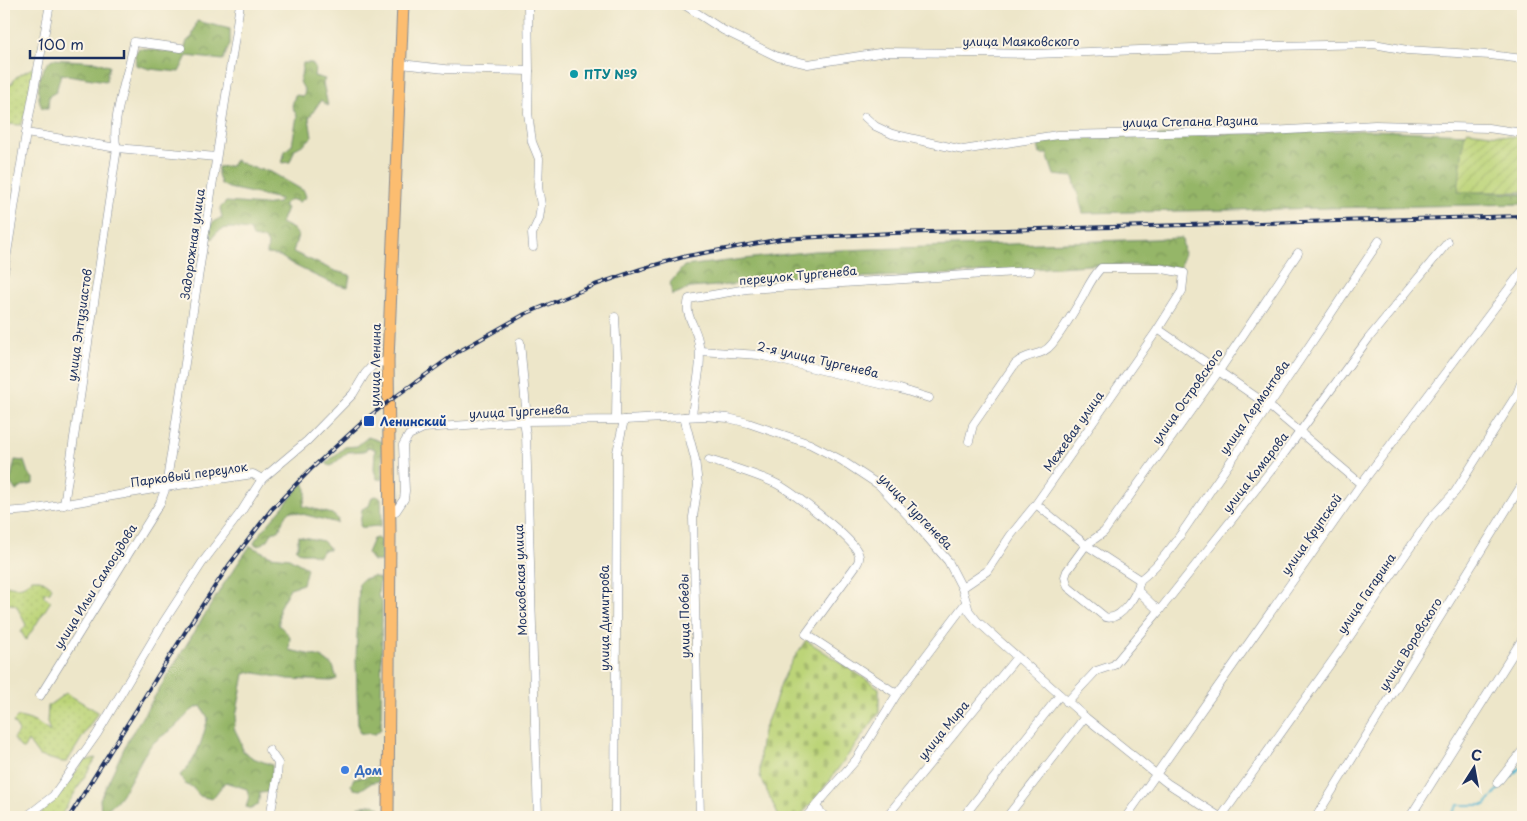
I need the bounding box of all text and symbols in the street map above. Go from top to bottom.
scale bar [30,28,124,60]
text: 100 m [38,32,84,55]
street label: улица Маяковского [963,32,1080,50]
place label: ПТУ №9 [584,65,637,83]
marker: ПТУ №9 [568,68,580,80]
street label: улица Степана Разина [1122,111,1258,131]
street label: Задорожная улица [175,187,209,301]
street label: переулок Тургенева [738,261,858,289]
street label: улица Энтузиастов [62,267,96,383]
street label: улица Ленина [365,323,385,407]
street label: 2-я улица Тургенева [755,336,881,382]
street label: улица Островского [1147,344,1227,448]
street label: улица Лермонтова [1215,356,1294,458]
street label: Межевая улица [1038,387,1108,475]
street label: улица Тургенева [469,399,570,423]
place label: Ленинский [380,412,447,430]
marker: Ленинский [362,414,376,428]
street label: улица Комарова [1218,427,1293,516]
street label: Парковый переулок [129,457,249,491]
street label: улица Тургенева [875,469,958,554]
street label: улица Крупской [1276,490,1346,578]
street label: улица Ильи Самосудова [49,519,141,652]
street label: Московская улица [509,524,531,636]
street label: улица Гагарина [1332,549,1400,637]
street label: улица Димитрова [595,565,613,671]
street label: улица Победы [674,574,694,658]
street label: улица Воровского [1374,594,1446,694]
street label: улица Мира [913,696,973,764]
text: С [1469,743,1484,766]
north arrow [1450,744,1500,794]
place label: Дом [354,761,382,779]
marker: Дом [339,764,351,776]

